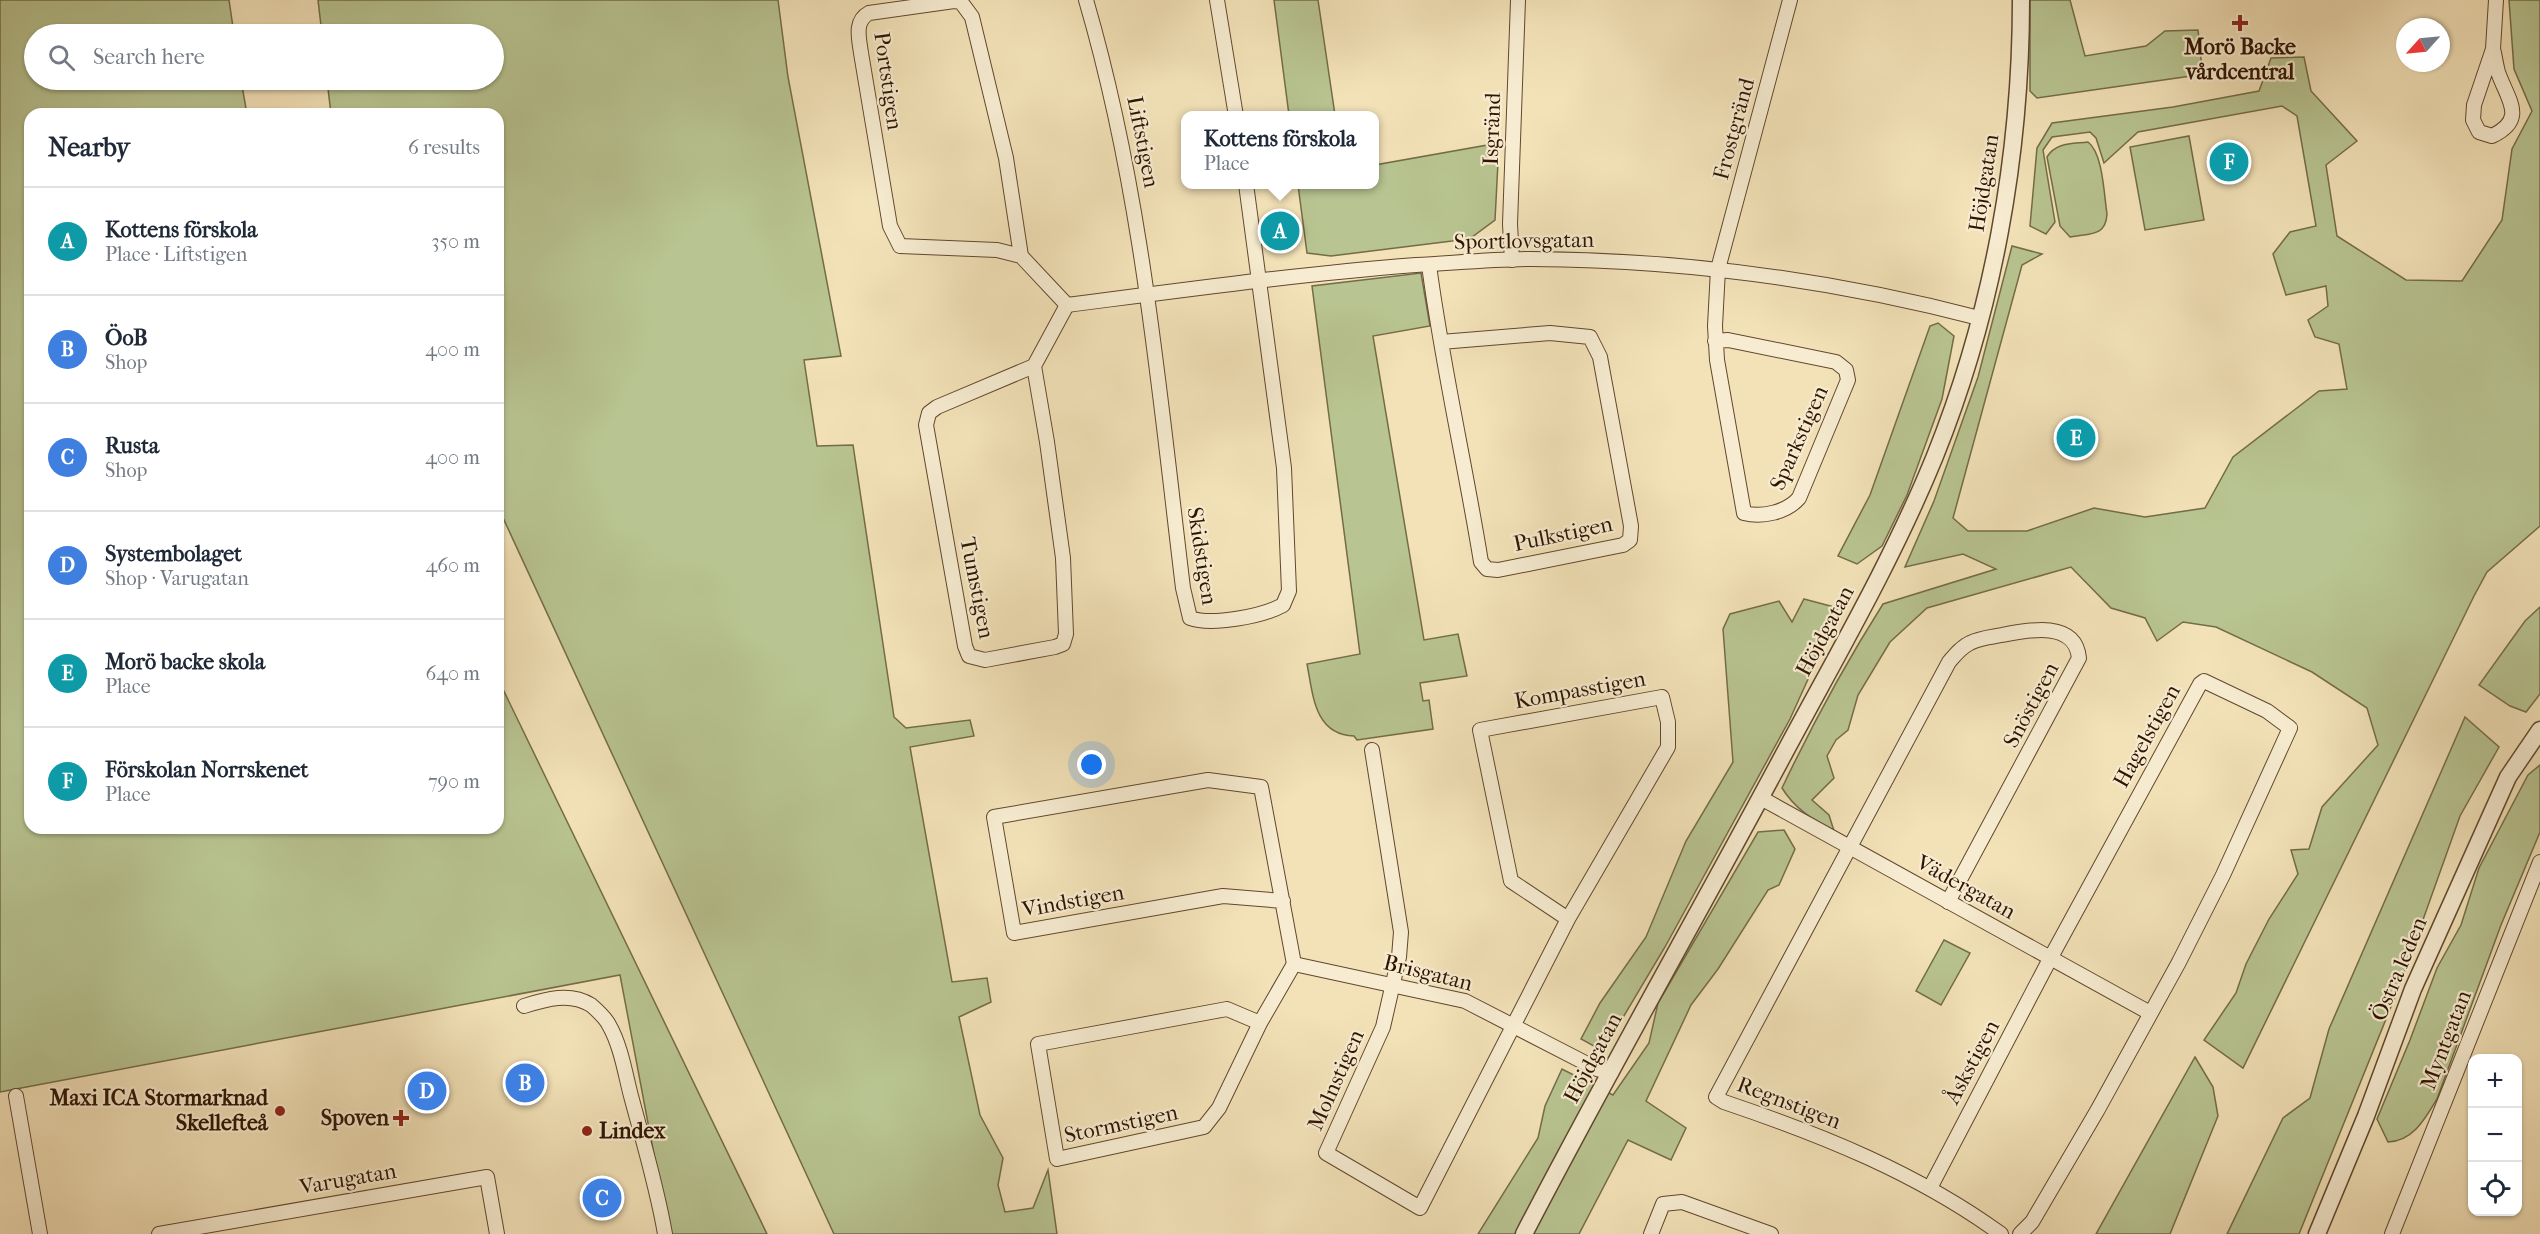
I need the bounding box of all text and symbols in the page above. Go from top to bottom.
marker: Morö Backe vårdcentral [2231,14,2249,32]
north arrow [2396,18,2450,72]
search box [24,24,504,90]
street label: Portstigen [868,30,908,132]
place label: Morö Backe vårdcentral [2183,34,2296,85]
icon: search [45,41,78,74]
text: Search here [93,44,205,70]
street label: Frostgränd [1708,74,1760,183]
street label: Isgränd [1478,91,1506,166]
street label: Liftstigen [1121,94,1165,190]
popup [1181,111,1379,189]
text: Kottens förskola [1204,126,1356,152]
text: Nearby [48,132,130,163]
street label: Höjdgatan [1963,132,2005,234]
text: 6 results [408,136,480,159]
pin: F [2210,140,2248,184]
text: Place [1204,152,1249,175]
pin: A [1260,208,1300,254]
text: Kottens förskola [105,217,257,243]
street label: Sportlovsgatan [1454,227,1595,255]
text: A [61,230,74,253]
text: 350 m [431,230,480,253]
text: Place · Liftstigen [105,243,247,266]
text: ÖoB [105,325,148,351]
text: B [61,338,74,361]
text: 400 m [425,338,480,361]
text: Shop [105,351,147,374]
street label: Sparkstigen [1764,381,1834,494]
pin: E [2056,416,2096,460]
text: Rusta [105,433,159,459]
text: C [61,446,74,469]
text: 400 m [425,446,480,469]
text: Shop [105,459,147,482]
street label: Skidstigen [1181,505,1223,607]
street label: Pulkstigen [1511,511,1615,557]
street label: Tumstigen [954,535,1000,641]
text: Systembolaget [105,541,242,567]
text: D [60,554,75,577]
text: 460 m [425,554,480,577]
text: Shop · Varugatan [105,567,249,590]
street label: Höjdgatan [1790,581,1860,681]
text: Morö backe skola [105,649,265,675]
street label: Snöstigen [1998,658,2064,752]
text: E [61,662,74,685]
text: 640 m [425,662,480,685]
street label: Kompasstigen [1512,666,1648,714]
text: Place [105,675,151,698]
street label: Hagelstigen [2108,680,2186,792]
your location [1077,750,1106,779]
text: Förskolan Norrskenet [105,757,308,783]
text: F [62,770,73,793]
text: 790 m [428,770,480,793]
text: Place [105,783,151,806]
street label: Vädergatan [1911,849,2020,925]
street label: Vindstigen [1019,879,1126,923]
street label: Östra leden [2365,913,2433,1025]
street label: Brisgatan [1381,949,1476,997]
street label: Myntgatan [2415,986,2477,1093]
street label: Höjdgatan [1558,1008,1628,1108]
street label: Åskstigen [1938,1015,2005,1109]
street label: Molnstigen [1302,1025,1370,1134]
map controls [2468,1054,2522,1216]
button: + [2468,1054,2522,1108]
pin: B [506,1060,544,1106]
pin: D [408,1068,446,1114]
street label: Regnstigen [1733,1071,1845,1135]
place label: Maxi ICA Stormarknad Skellefteå [48,1085,269,1136]
street label: Stormstigen [1062,1099,1180,1149]
marker: Maxi ICA Stormarknad Skellefteå [273,1104,287,1118]
place label: Spoven [321,1105,389,1131]
button: − [2468,1108,2522,1162]
marker: Spoven [394,1111,408,1125]
place label: Lindex [599,1118,666,1144]
marker: Lindex [580,1124,594,1138]
street label: Varugatan [297,1158,399,1200]
button: locate [2468,1162,2522,1216]
pin: C [582,1176,622,1220]

